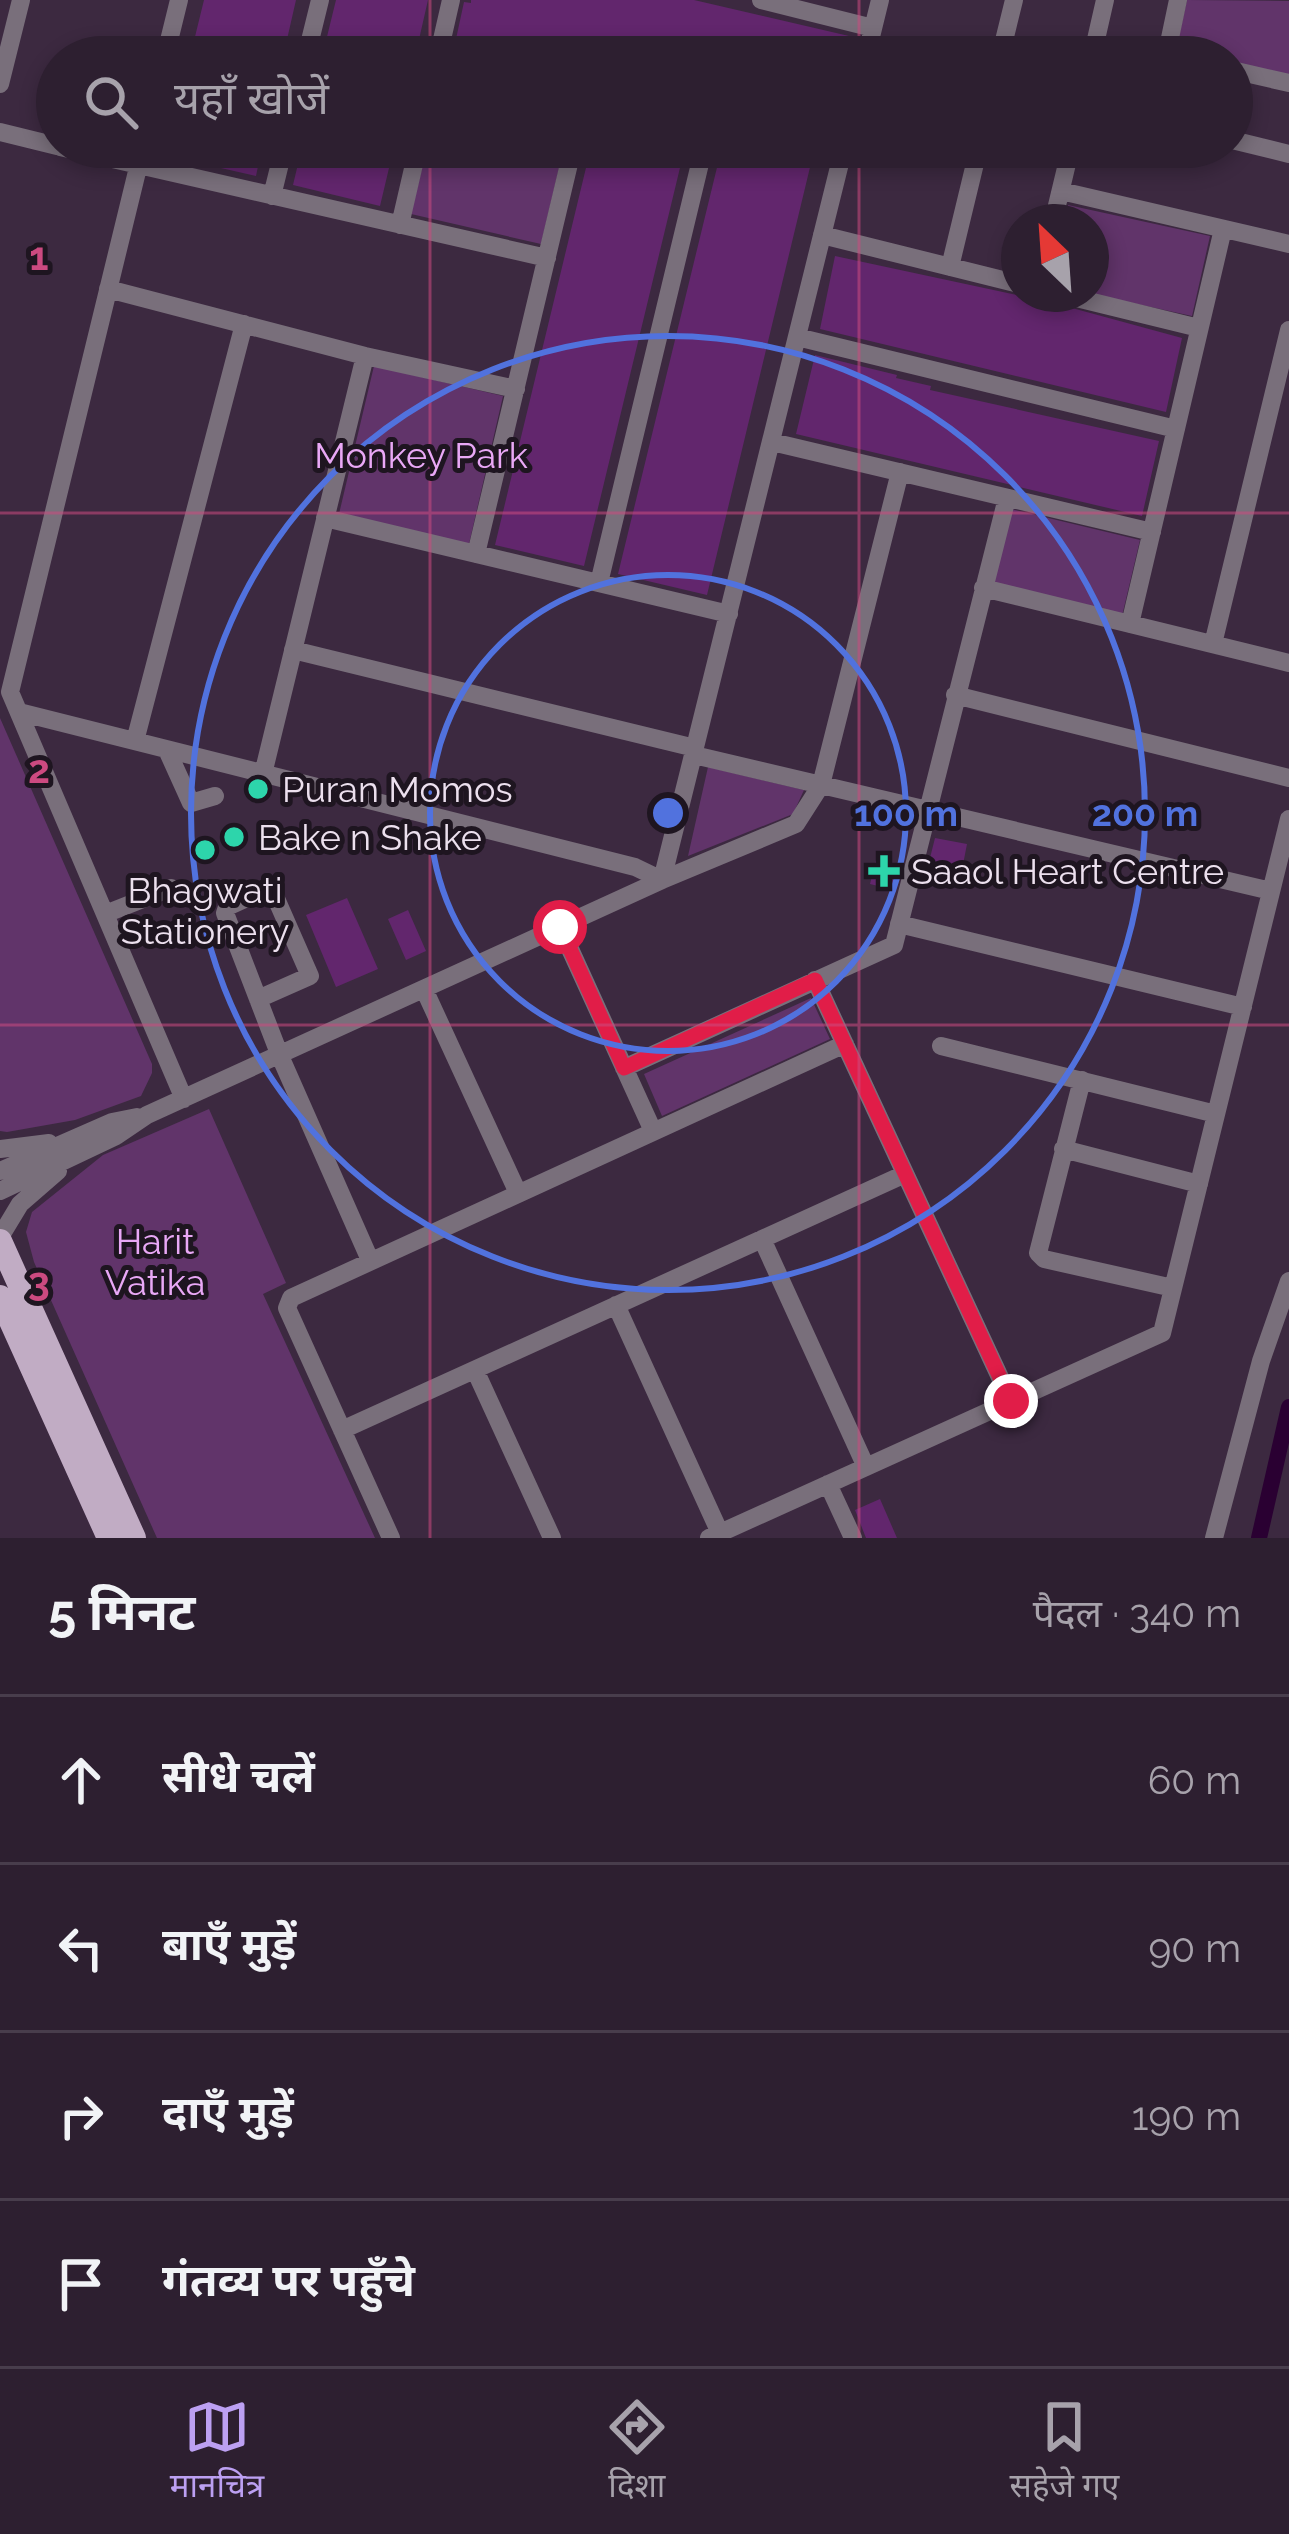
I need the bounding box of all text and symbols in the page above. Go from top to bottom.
search box [36,36,1253,168]
icon: search [78,69,144,135]
text: यहाँ खोजें [174,72,329,125]
north arrow [1001,204,1109,312]
text: 1 [29,233,49,279]
park label: Monkey Park [314,434,528,476]
text: 2 [28,746,50,792]
place label: Puran Momos [282,768,513,810]
marker: Puran Momos [245,776,271,802]
centre of rings [647,792,689,834]
text: 100 m [854,792,958,834]
text: 200 m [1092,792,1198,834]
place label: Bake n Shake [258,816,482,858]
marker: Bake n Shake [221,824,247,850]
marker: Bhagwati Stationery [192,837,218,863]
place label: Saaol Heart Centre [911,850,1224,892]
marker: Saaol Heart Centre [868,855,900,887]
place label: Bhagwati Stationery [121,869,289,952]
route start [533,900,587,954]
park label: Harit Vatika [105,1220,205,1303]
text: 3 [28,1258,50,1304]
route end [984,1374,1038,1428]
text: 5 मिनट [48,1582,196,1642]
text: पैदल · 340 m [1033,1590,1241,1636]
icon: ahead [48,1747,114,1813]
text: सीधे चलें [162,1750,315,1803]
text: 60 m [1148,1757,1241,1803]
icon: left [48,1915,114,1981]
text: बाएँ मुड़ें [162,1918,296,1971]
text: 90 m [1148,1925,1241,1971]
icon: right [48,2083,114,2149]
text: दाएँ मुड़ें [162,2086,294,2139]
text: 190 m [1132,2093,1241,2139]
icon: arrive [48,2251,114,2317]
text: गंतव्य पर पहुँचे [162,2254,415,2307]
tab: मानचित्र [170,2394,264,2510]
tab: दिशा [604,2394,670,2510]
tab: सहेजे गए [1010,2394,1119,2510]

